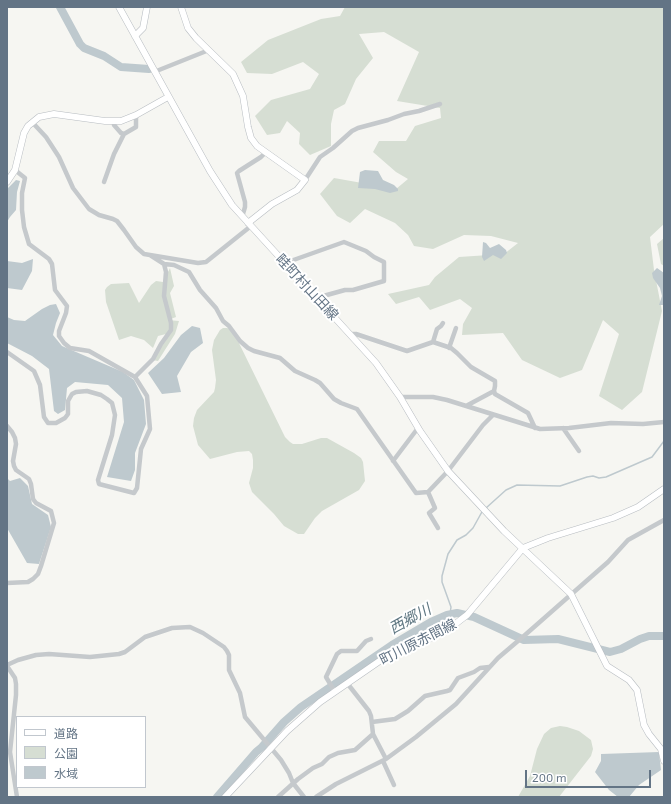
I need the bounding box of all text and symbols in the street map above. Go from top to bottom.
street label: 畦町村山田線 [272,251,342,323]
water label: 西郷川 [386,600,434,638]
street label: 町川原赤間線 [377,615,459,669]
legend [16,716,146,788]
text: 道路 [54,726,78,740]
text: 公園 [54,746,78,760]
scale bar [527,762,653,788]
text: 水域 [54,766,78,780]
text: 200 m [532,770,566,784]

